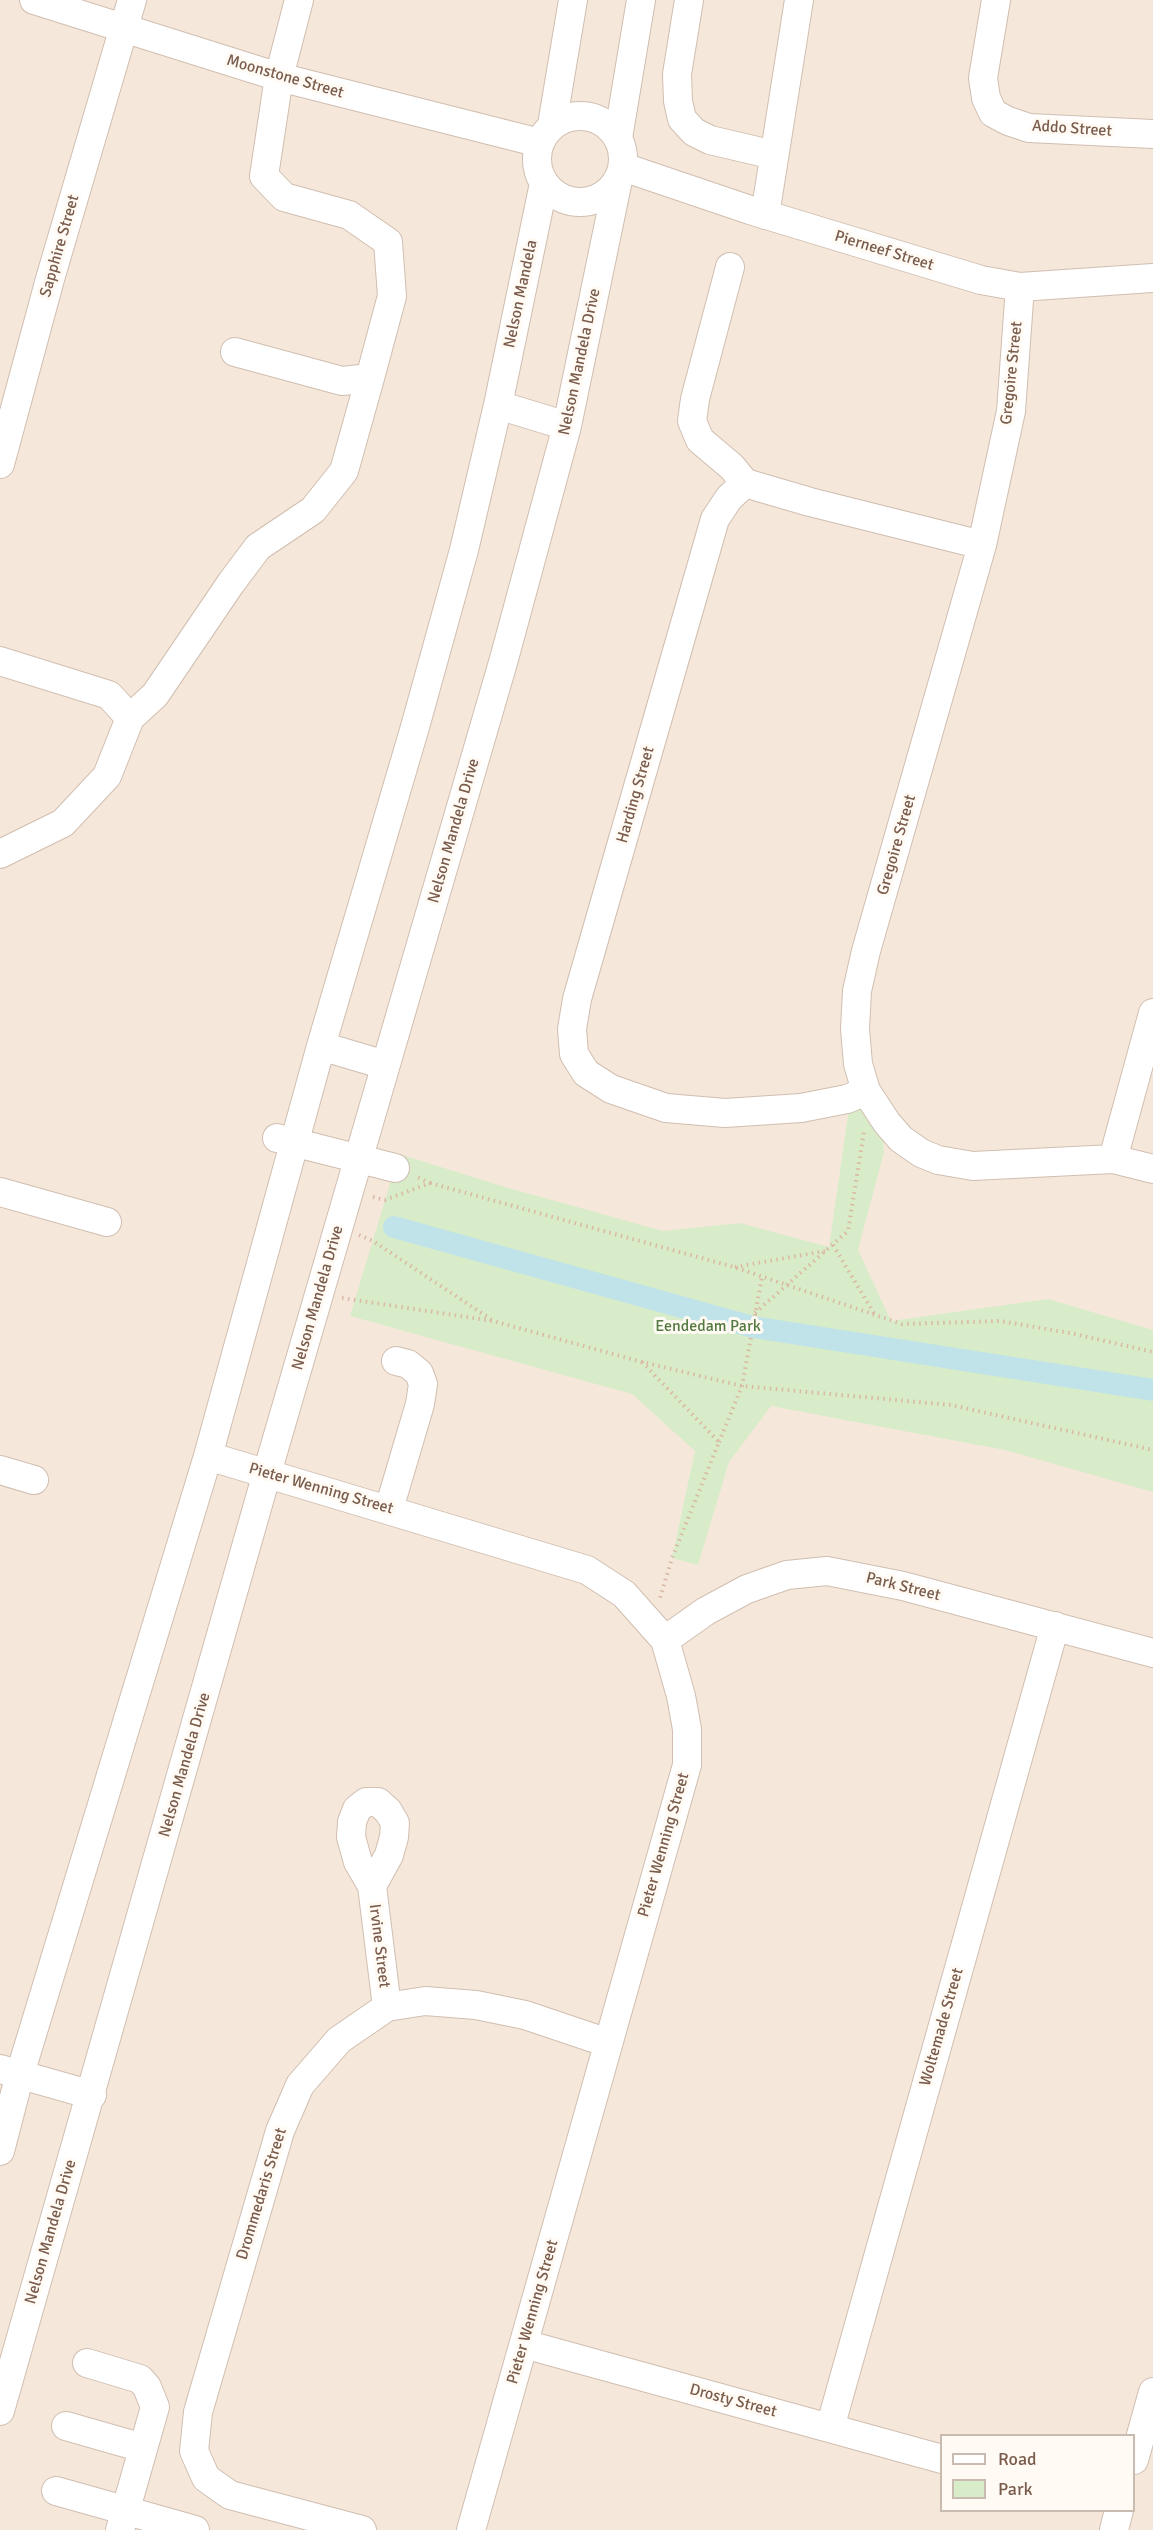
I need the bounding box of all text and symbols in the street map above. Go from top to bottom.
street label: Moonstone Street [224,51,346,103]
street label: Addo Street [1031,117,1113,141]
street label: Sapphire Street [36,192,84,300]
street label: Pierneef Street [832,227,936,275]
street label: Nelson Mandela [500,238,542,350]
street label: Nelson Mandela Drive [555,287,605,437]
street label: Gregoire Street [997,320,1027,426]
street label: Harding Street [613,744,659,846]
street label: Nelson Mandela Drive [424,756,484,906]
street label: Gregoire Street [873,792,921,898]
street label: Nelson Mandela Drive [288,1223,348,1373]
park label: Eendedam Park [655,1317,761,1337]
street label: Pieter Wenning Street [247,1459,395,1519]
street label: Park Street [864,1568,942,1606]
street label: Nelson Mandela Drive [155,1690,215,1840]
street label: Pieter Wenning Street [634,1771,694,1919]
street label: Irvine Street [364,1903,394,1989]
street label: Woltemade Street [916,1966,968,2088]
street label: Drommedaris Street [233,2126,291,2262]
street label: Nelson Mandela Drive [21,2157,81,2307]
street label: Pieter Wenning Street [503,2238,563,2386]
street label: Drosty Street [687,2380,779,2422]
legend [940,2434,1135,2512]
text: Road [998,2448,1037,2470]
text: Park [998,2478,1033,2500]

